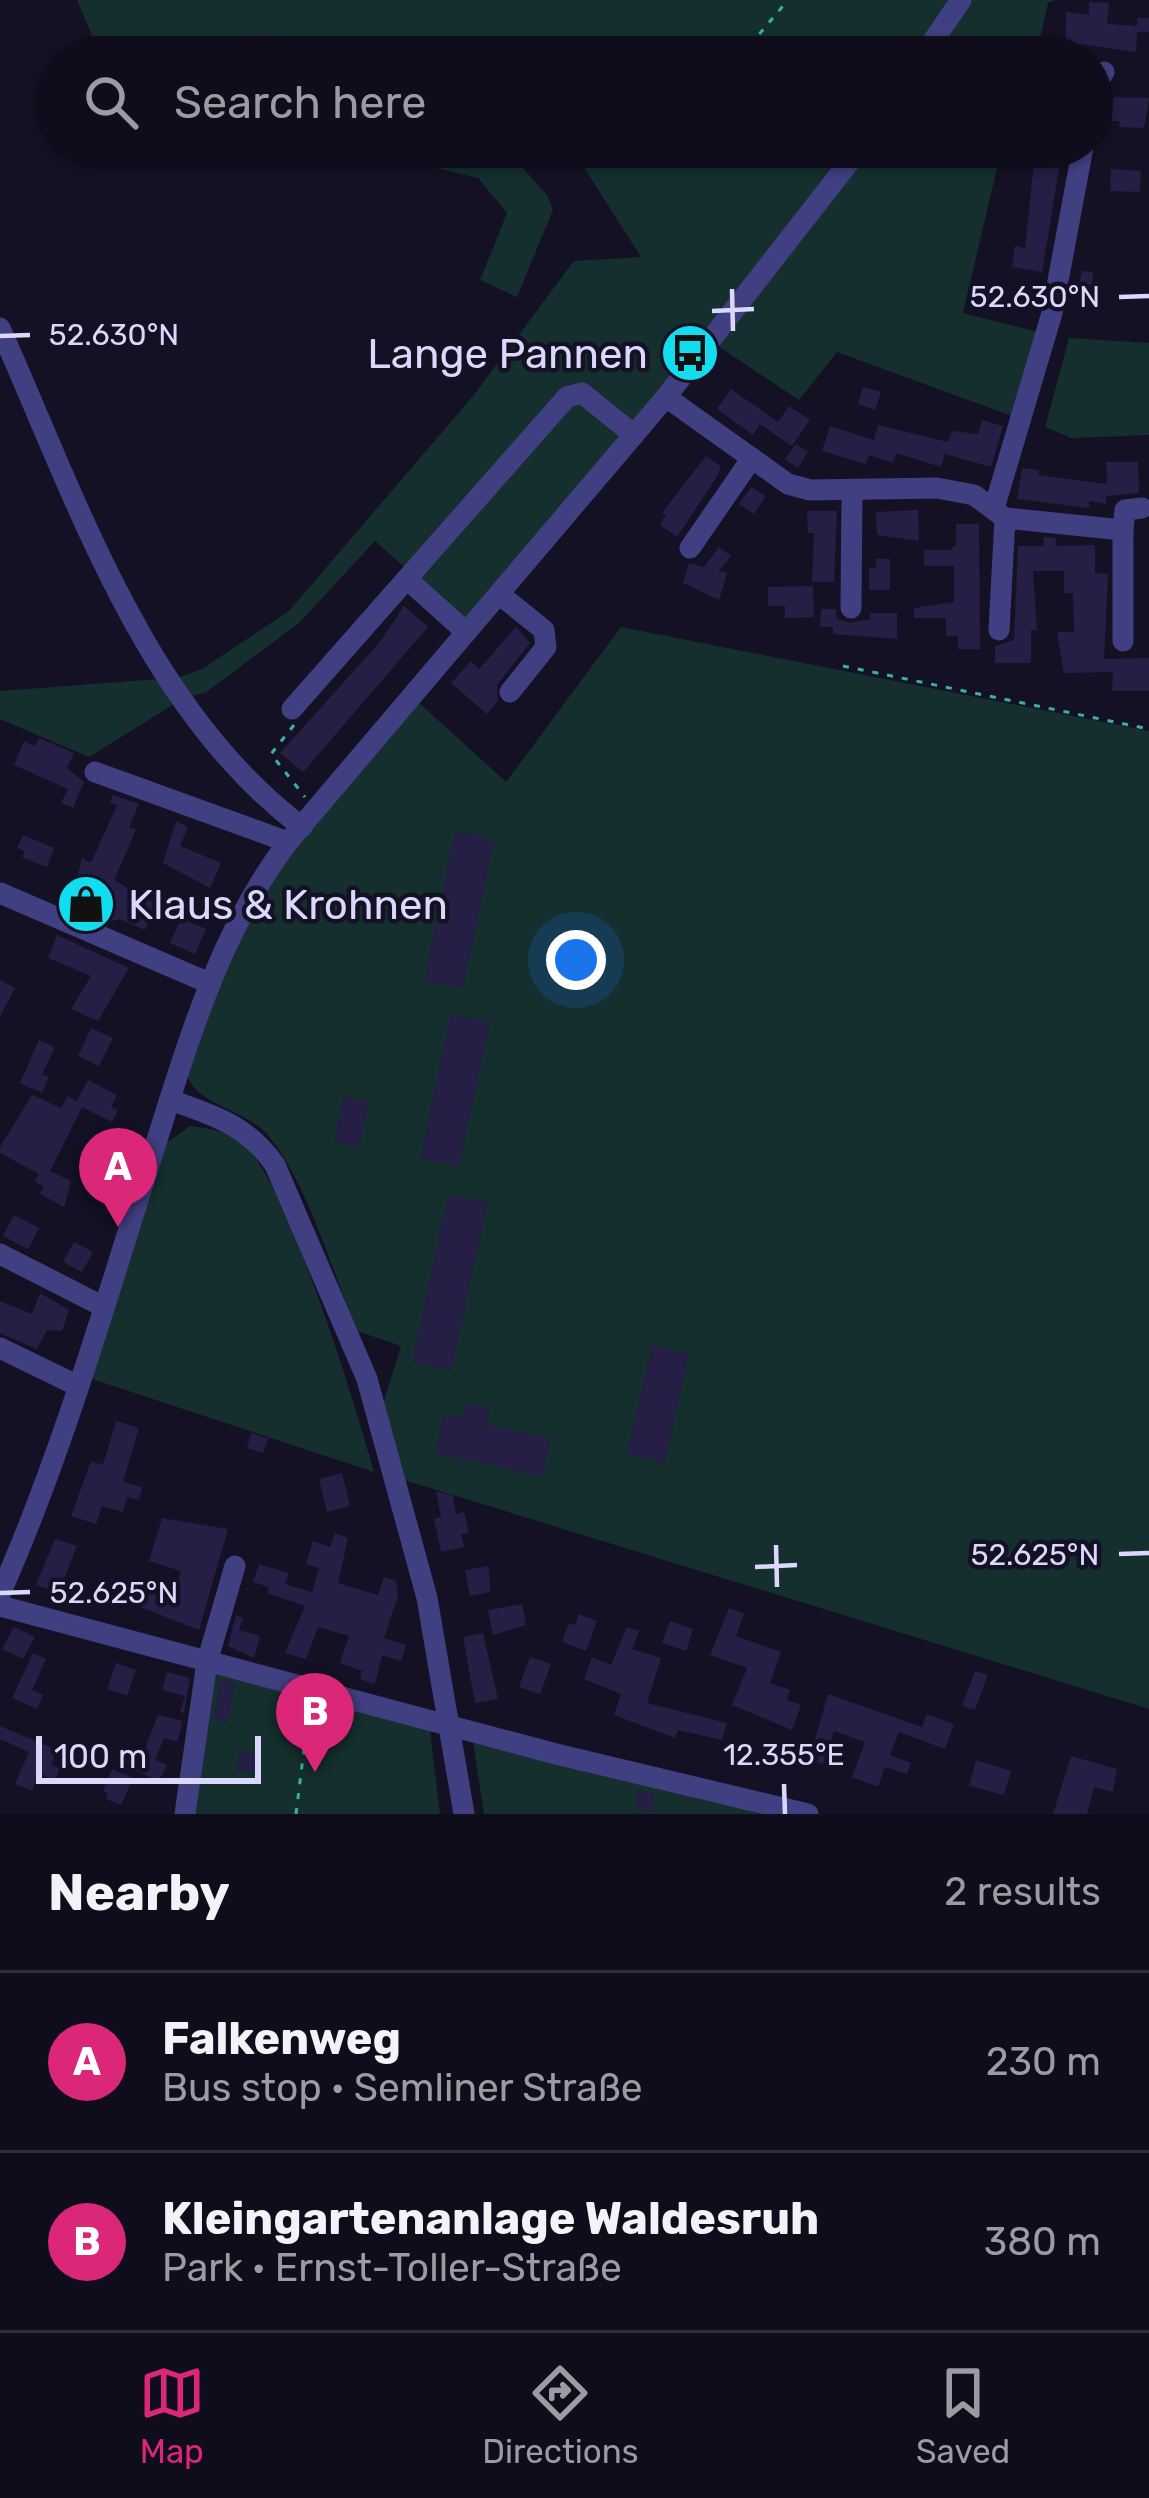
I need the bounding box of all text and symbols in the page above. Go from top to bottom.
search box [36,36,1113,168]
icon: search [78,69,144,135]
text: Search here [174,76,426,129]
text: 52.630°N [970,279,1100,315]
text: 52.630°N [49,317,179,353]
bus stop icon: Lange Pannen [659,322,721,384]
place label: Lange Pannen [367,329,648,379]
shop icon: Klaus & Krohnen [55,873,117,935]
place label: Klaus & Krohnen [128,880,448,930]
your location [546,930,606,990]
pin: A [79,1128,157,1227]
text: 52.625°N [971,1537,1099,1573]
text: 52.625°N [50,1575,178,1611]
pin: B [276,1673,354,1772]
scale bar [36,1730,261,1783]
text: 100 m [54,1737,147,1776]
text: 12.355°E [723,1737,845,1773]
text: Nearby [48,1862,230,1923]
text: 2 results [944,1869,1101,1915]
text: Falkenweg [162,2012,401,2065]
text: A [73,2039,101,2085]
text: 230 m [986,2039,1101,2085]
text: Bus stop · Semliner Straße [162,2065,643,2111]
text: Kleingartenanlage Waldesruh [162,2192,819,2245]
text: B [73,2219,101,2265]
text: 380 m [984,2219,1101,2265]
text: Park · Ernst-Toller-Straße [162,2245,622,2291]
tab: Map [139,2360,205,2471]
tab: Directions [482,2360,639,2471]
tab: Saved [916,2360,1010,2471]

